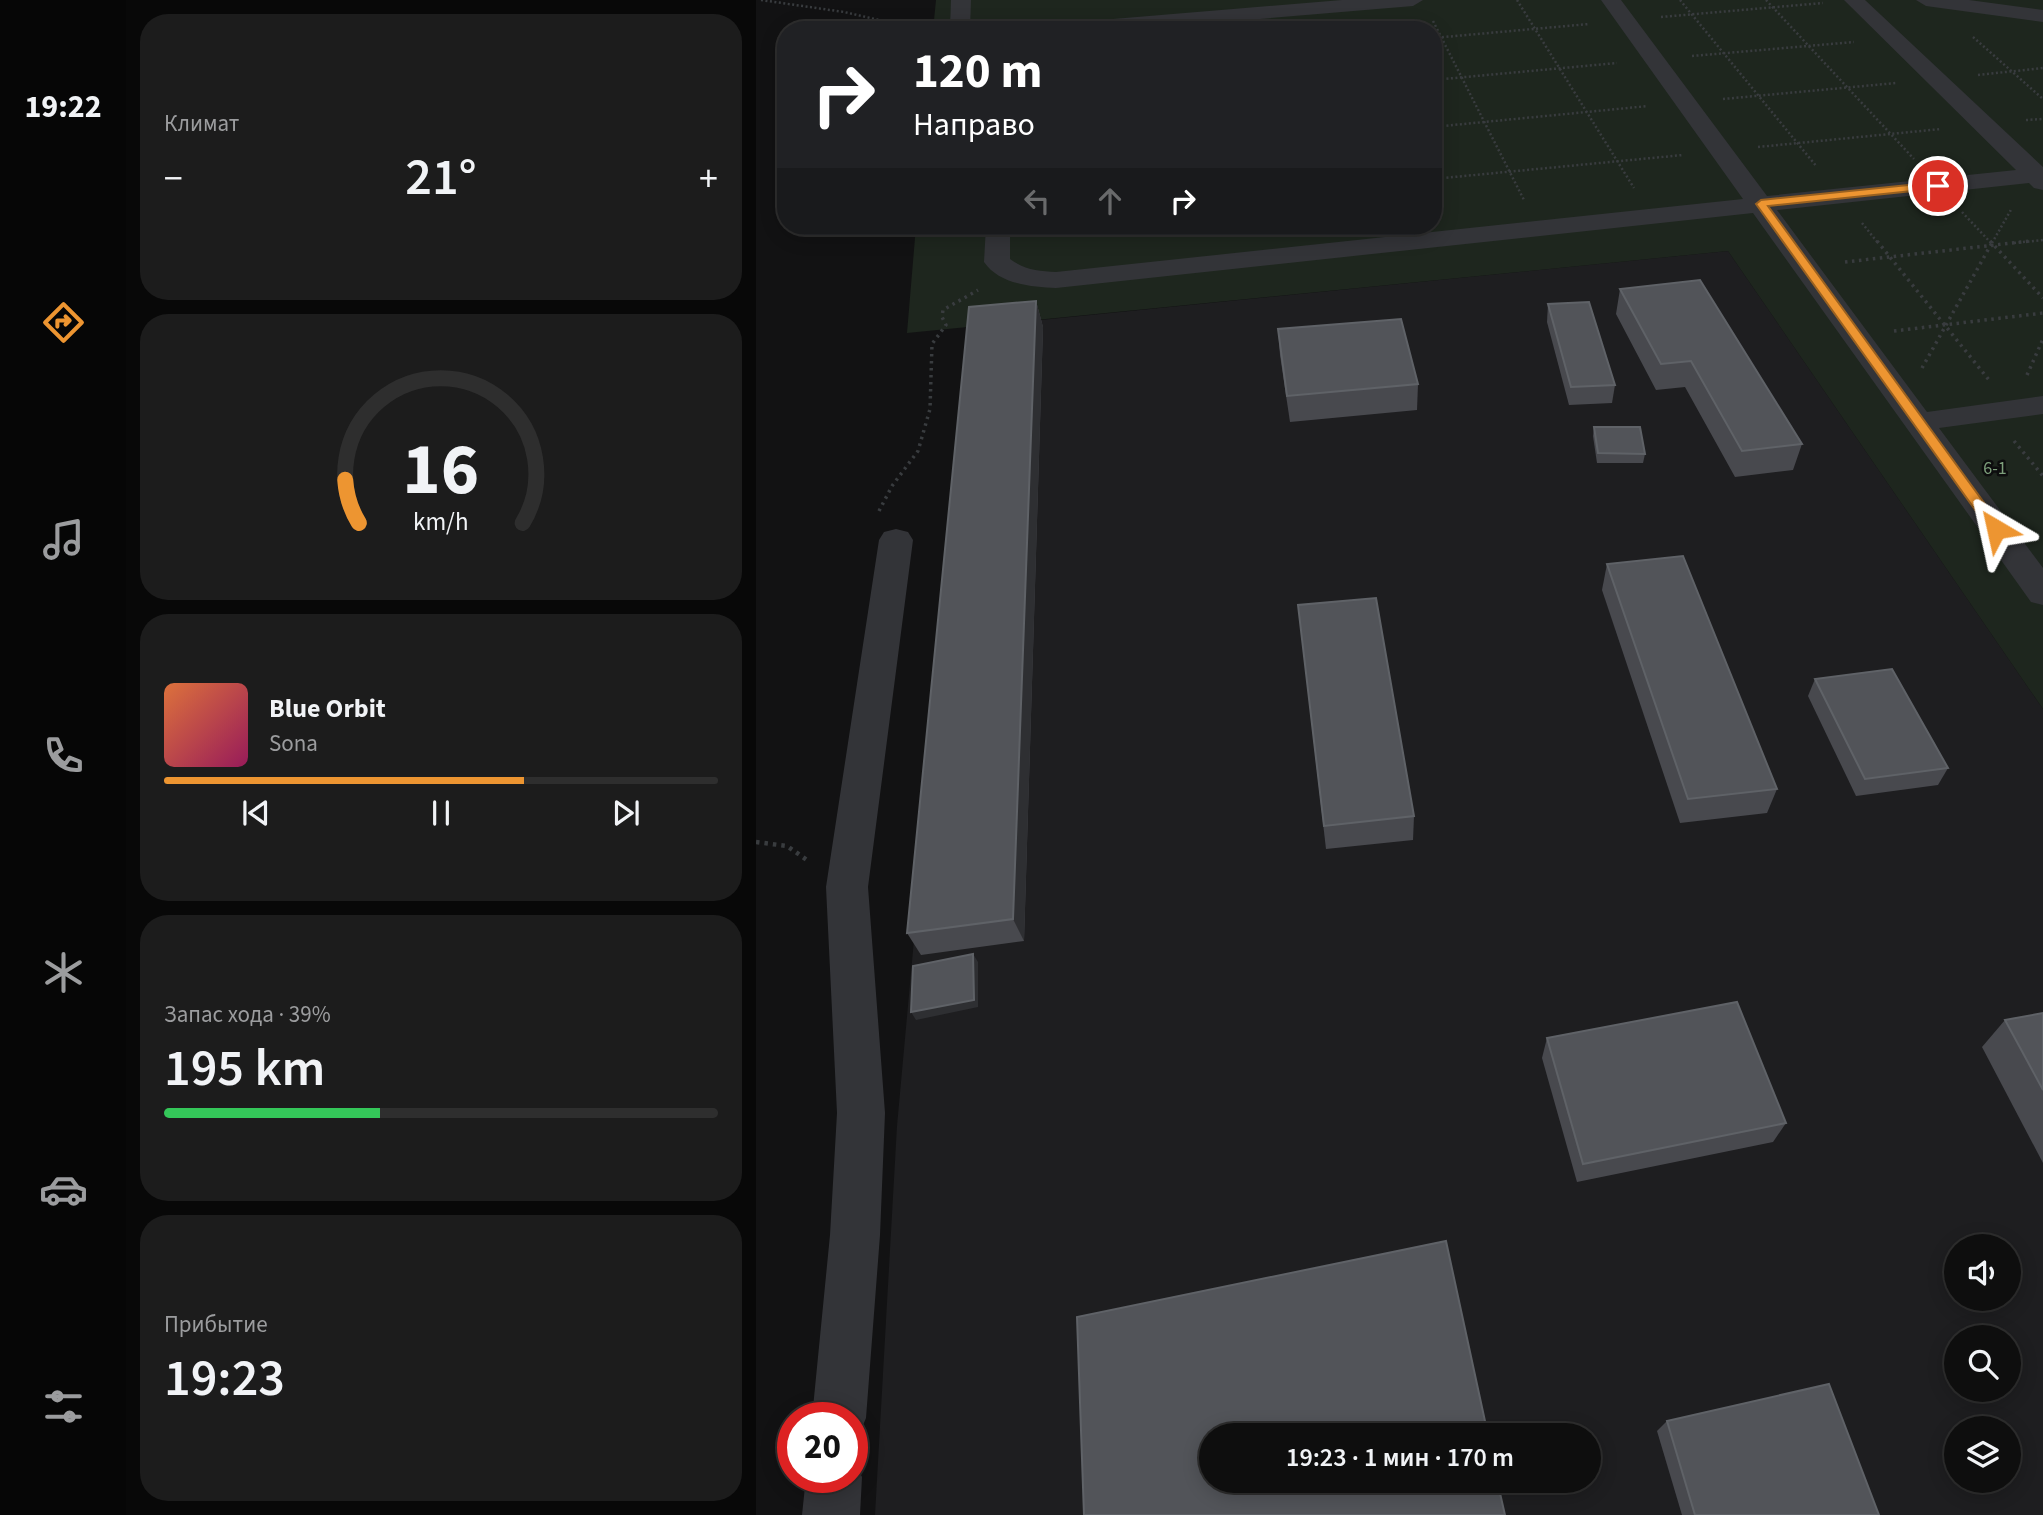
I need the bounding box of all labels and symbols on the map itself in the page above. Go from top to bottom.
pin [1908,156,1968,216]
park label: 6-1 [1983,456,2007,481]
position arrow [1959,492,2033,566]
speed limit sign: 20 [777,1402,868,1493]

